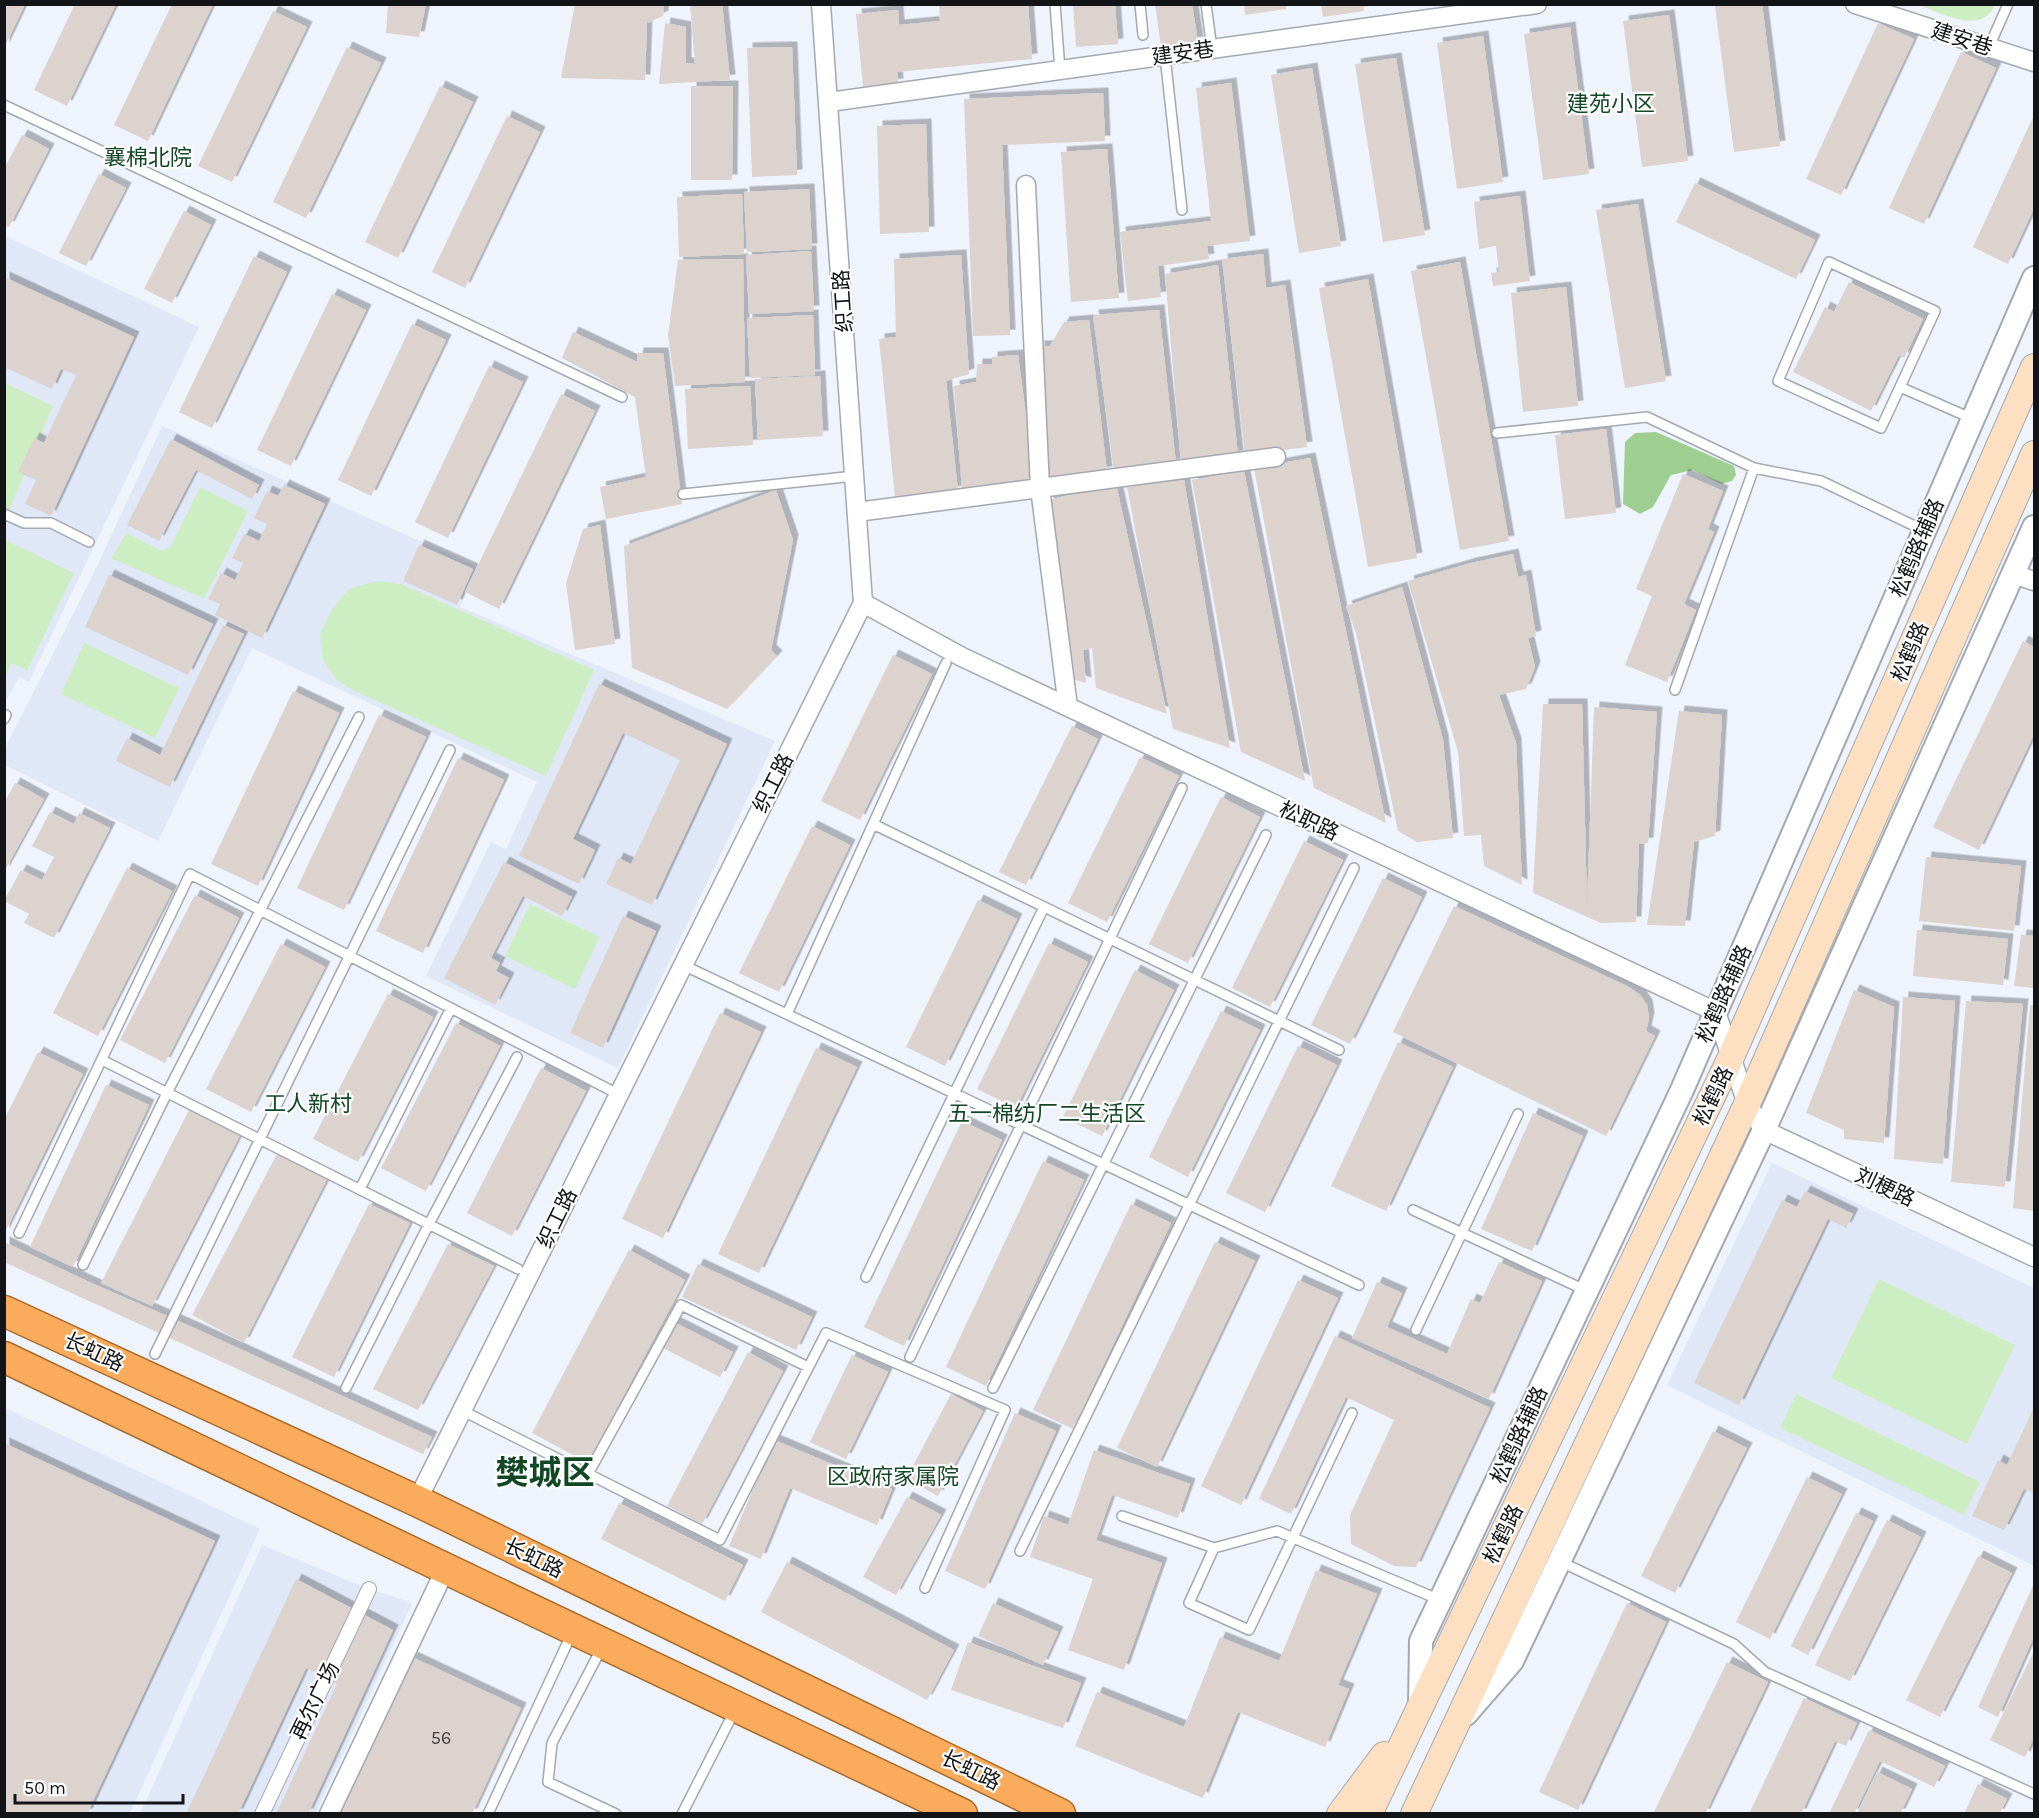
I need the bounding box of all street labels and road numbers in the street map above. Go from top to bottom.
street label: 建安巷 [1928,18,1996,60]
street label: 建安巷 [1150,37,1216,69]
street label: 织工路 [829,269,857,333]
street label: 松鹤路辅路 [1885,495,1949,601]
street label: 松鹤路 [1887,618,1933,686]
street label: 织工路 [748,749,798,817]
street label: 松职路 [1275,797,1343,845]
street label: 松鹤路辅路 [1692,941,1756,1047]
street label: 松鹤路 [1688,1062,1738,1130]
street label: 刘梗路 [1851,1163,1919,1211]
street label: 织工路 [532,1184,582,1252]
street label: 长虹路 [60,1328,128,1376]
street label: 松鹤路辅路 [1486,1382,1552,1488]
street label: 松鹤路 [1478,1500,1528,1568]
street label: 长虹路 [500,1533,568,1583]
street label: 再尔广场 [286,1658,344,1744]
street label: 长虹路 [937,1745,1005,1795]

